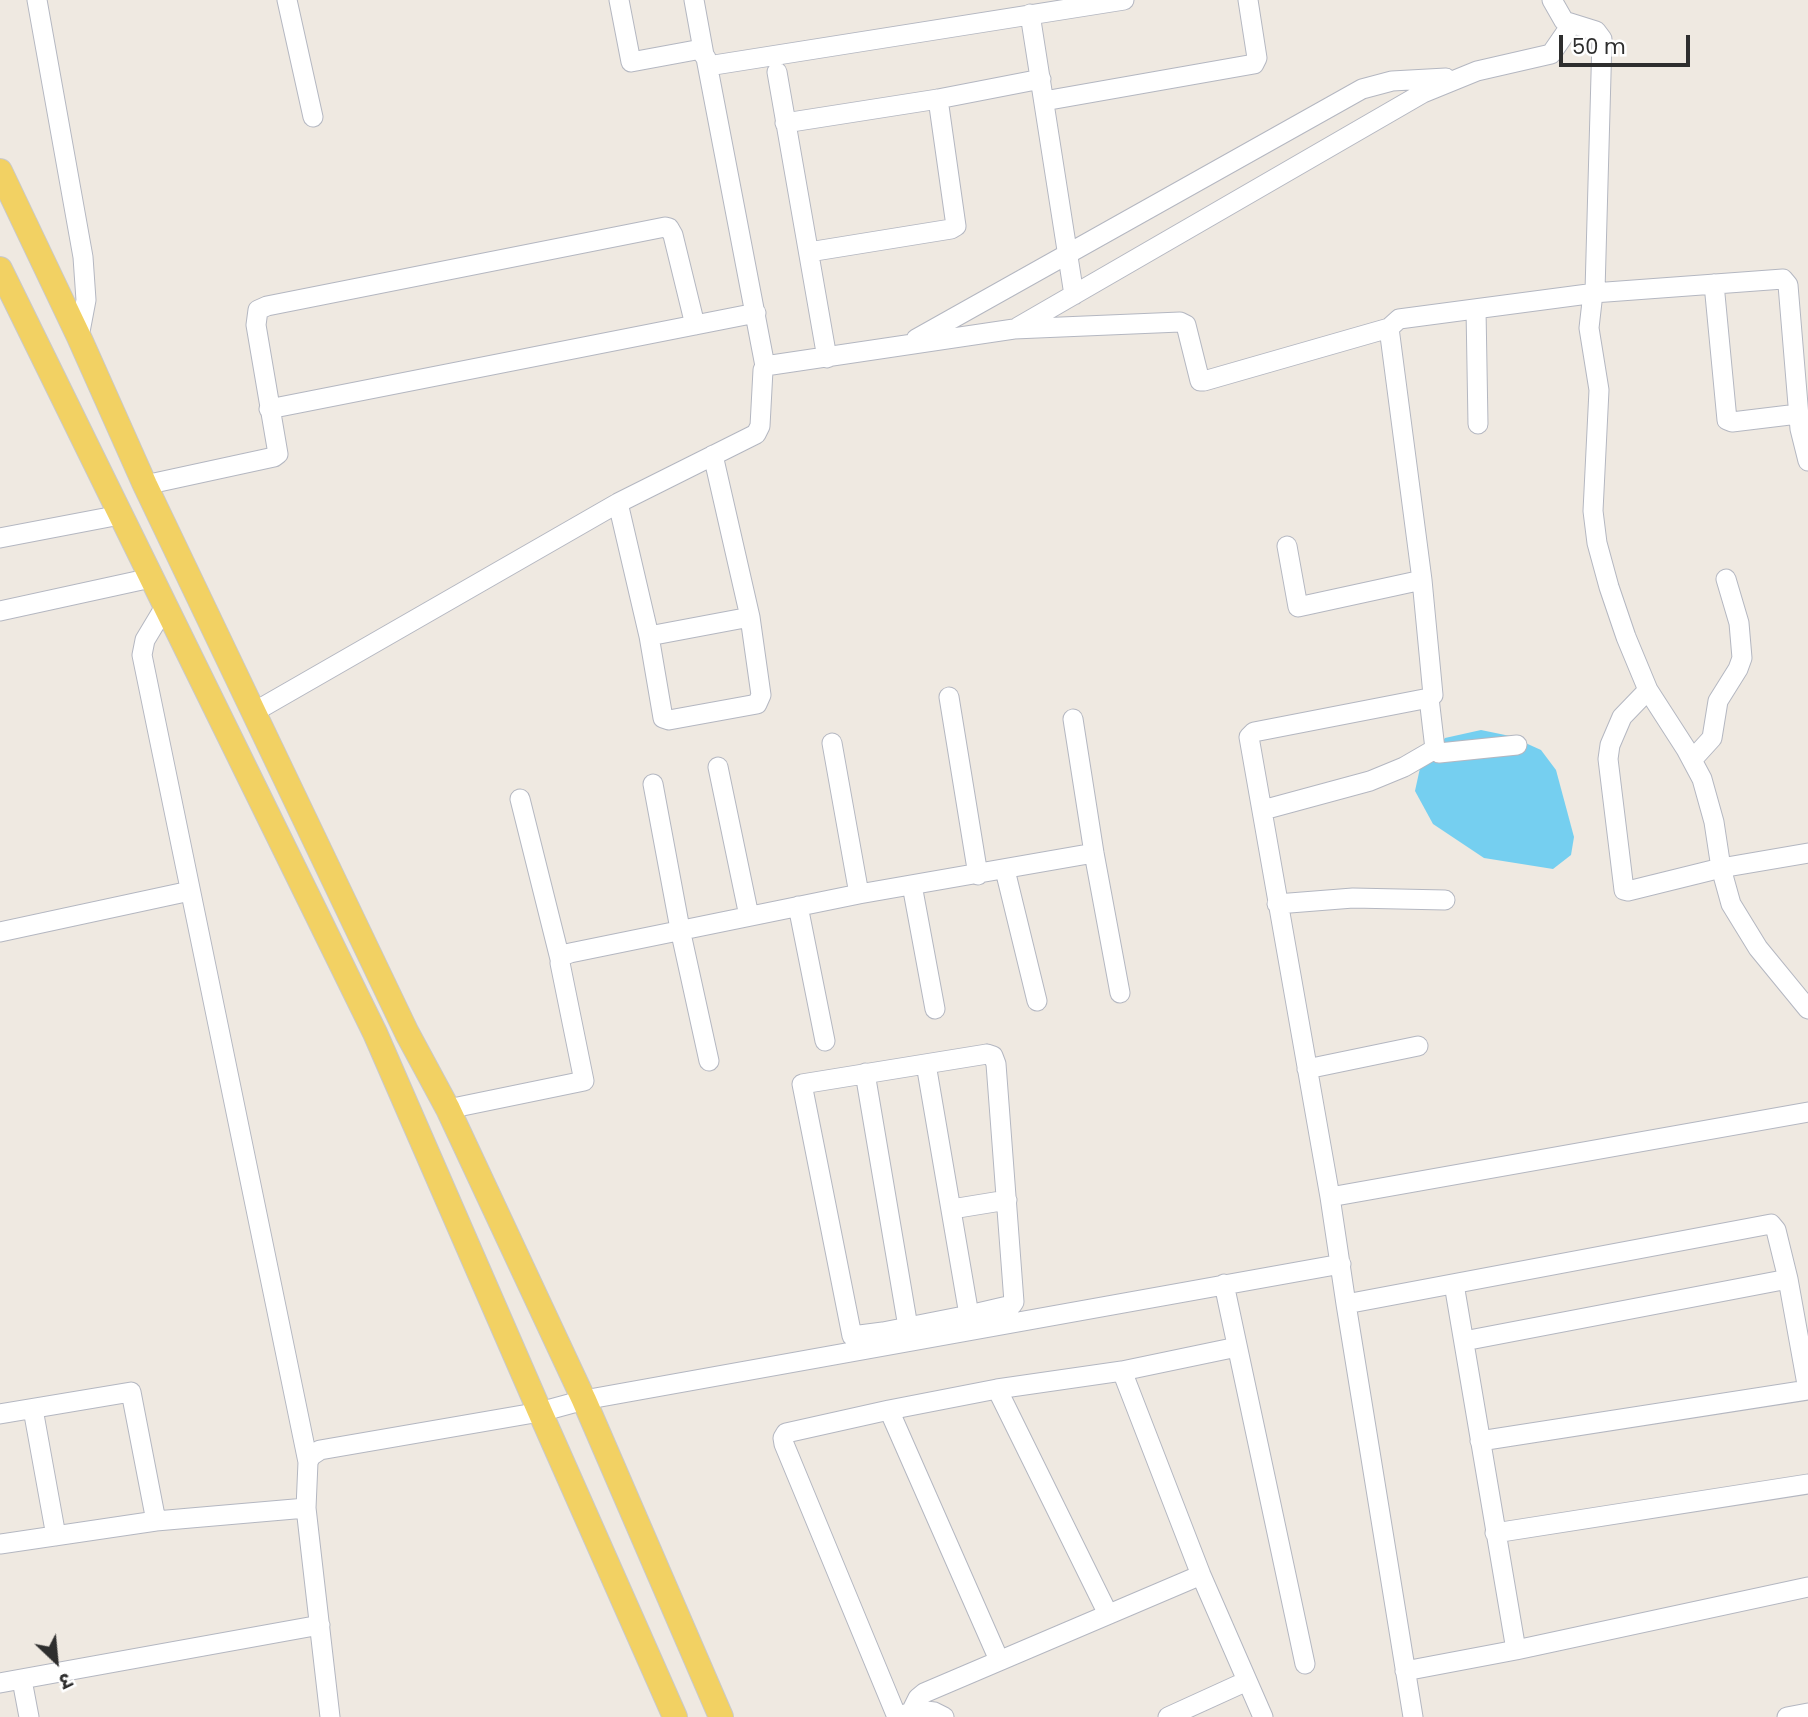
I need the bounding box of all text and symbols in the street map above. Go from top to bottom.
scale bar [1563,21,1694,65]
text: 50 m [1572,32,1626,61]
north arrow [21,1626,91,1696]
text: उ [55,1666,76,1695]

